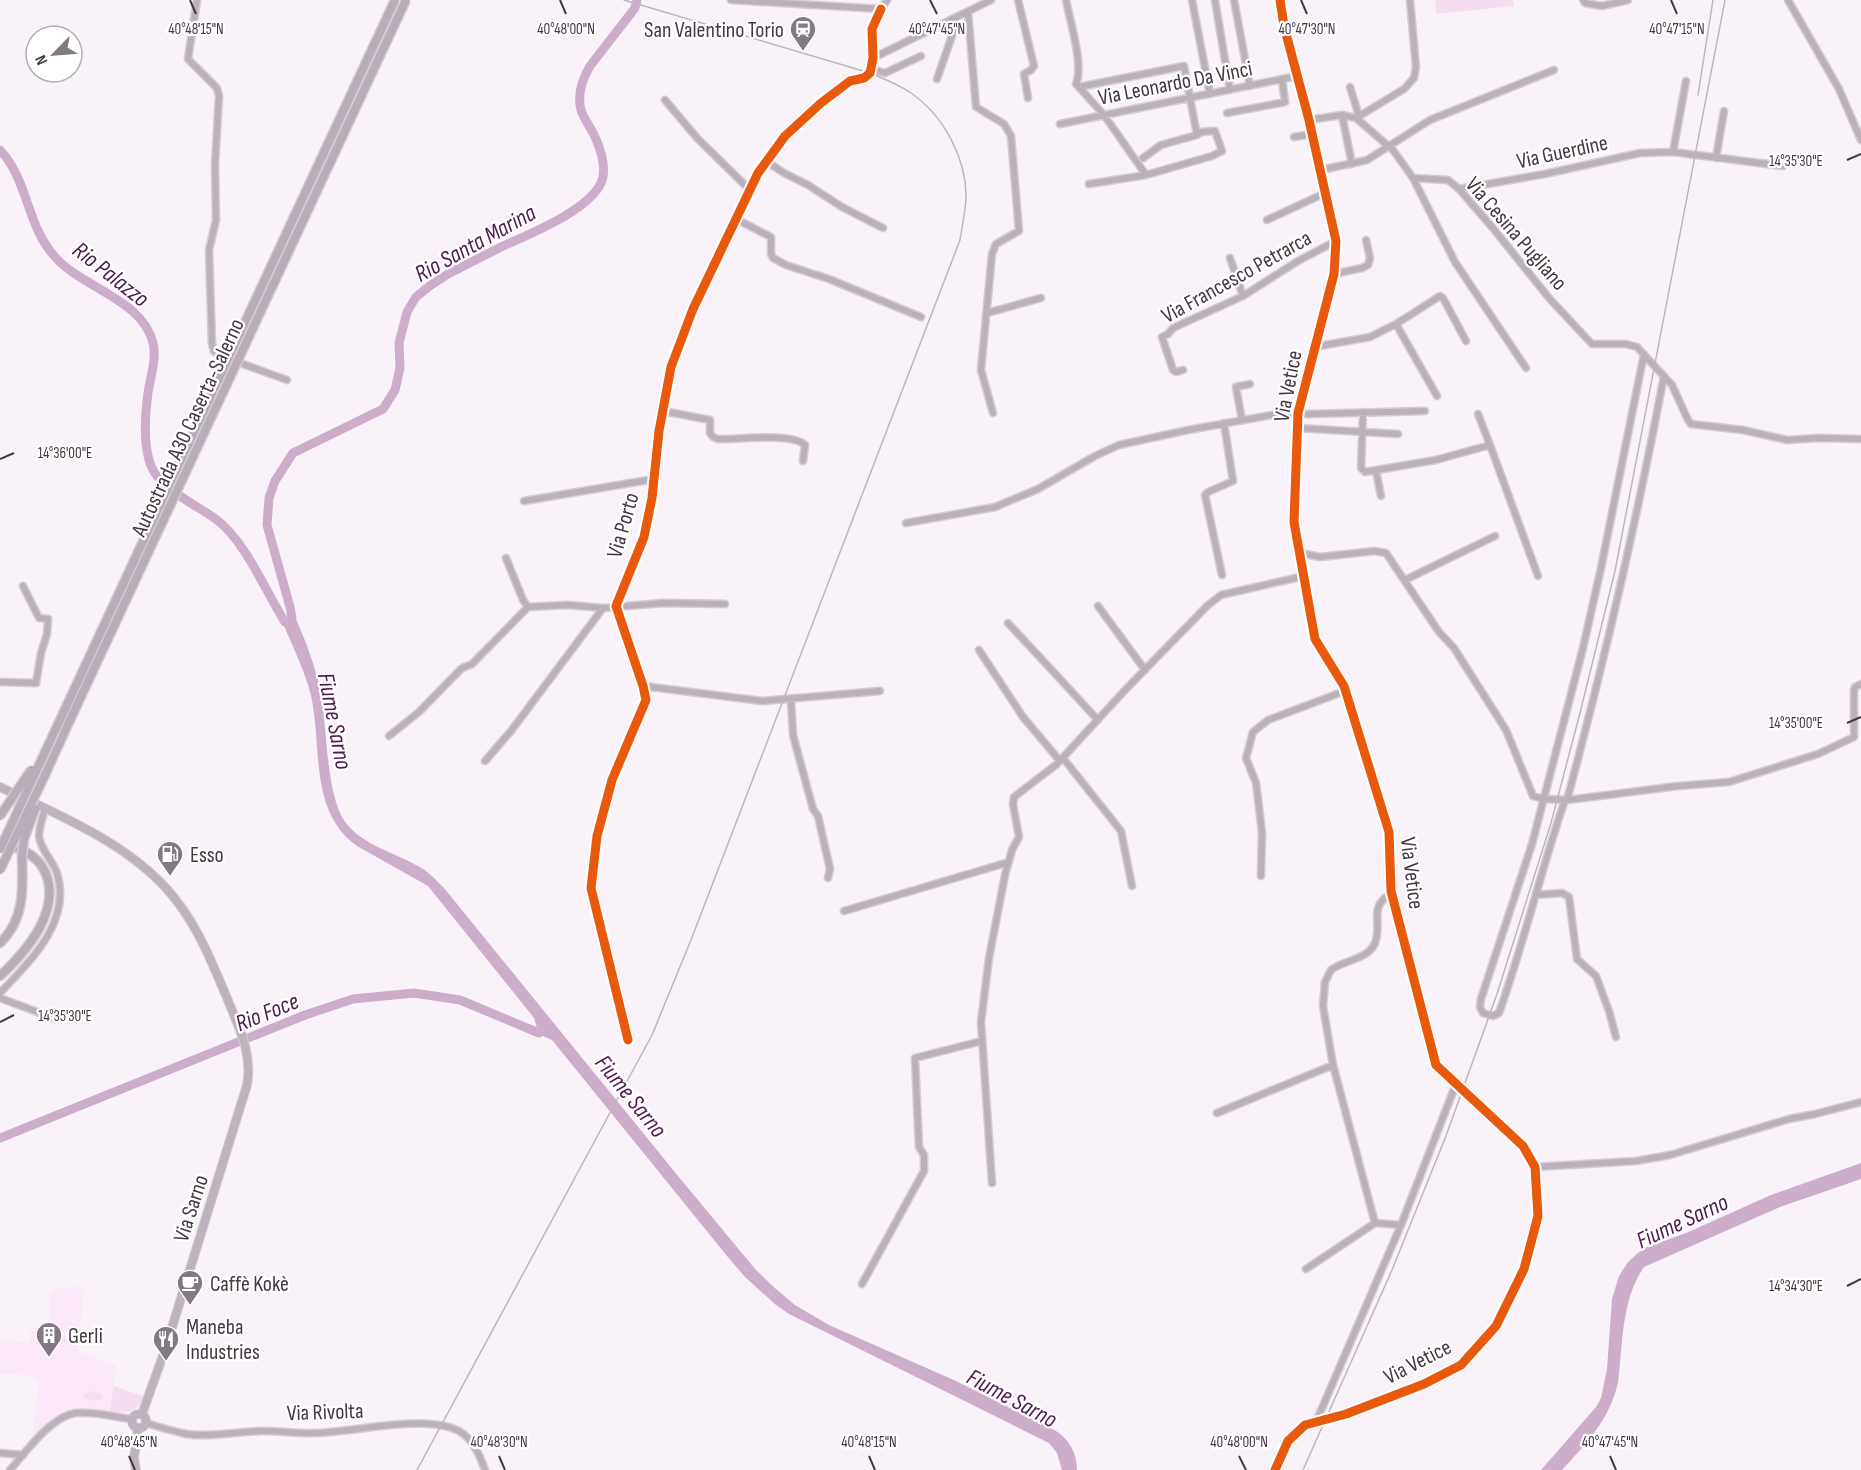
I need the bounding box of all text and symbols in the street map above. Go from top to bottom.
station icon: San Valentino Torio [788,14,818,52]
place label: San Valentino Torio [644,17,784,44]
text: 40°48'15"N [168,20,224,39]
text: 40°48'00"N [537,20,595,39]
text: 40°47'45"N [909,20,965,39]
text: 40°47'30"N [1278,20,1336,39]
text: 40°47'15"N [1649,20,1705,39]
north arrow [24,24,84,84]
text: N [31,52,52,68]
street label: Via Leonardo Da Vinci [1096,55,1255,112]
street label: Via Guerdine [1514,130,1610,175]
text: 14°35'30"E [1769,152,1823,171]
street label: Via Cesina Pugliano [1459,172,1572,296]
water label: Rio Santa Marina [410,198,541,289]
street label: Via Francesco Petrarca [1157,225,1316,330]
water label: Rio Palazzo [67,236,155,313]
street label: Autostrada A30 Caserta-Salerno [126,314,251,542]
street label: Via Vetice [1268,348,1309,424]
text: 14°36'00"E [38,444,92,463]
street label: Via Porto [601,490,646,561]
water label: Fiume Sarno [311,670,358,772]
text: 14°35'00"E [1769,714,1823,733]
street label: Via Vetice [1394,836,1429,911]
fuel station icon: Esso [155,839,185,877]
place label: Esso [190,842,224,869]
water label: Rio Foce [231,987,303,1038]
text: 14°35'30"E [38,1007,92,1026]
water label: Fiume Sarno [588,1049,673,1144]
street label: Via Sarno [168,1172,215,1245]
water label: Fiume Sarno [1632,1187,1733,1255]
cafe icon: Caffè Kokè [175,1268,205,1306]
place label: Caffè Kokè [210,1271,289,1298]
text: 14°34'30"E [1769,1277,1823,1296]
place label: Maneba Industries [186,1314,260,1366]
building icon: Gerli [34,1320,64,1358]
place label: Gerli [68,1323,103,1350]
restaurant icon: Maneba Industries [151,1324,181,1362]
street label: Via Vetice [1379,1334,1456,1391]
water label: Fiume Sarno [962,1363,1062,1434]
street label: Via Rivolta [286,1398,364,1427]
text: 40°48'45"N [101,1433,157,1452]
text: 40°48'30"N [470,1433,528,1452]
text: 40°48'15"N [841,1433,897,1452]
text: 40°48'00"N [1210,1433,1268,1452]
text: 40°47'45"N [1582,1433,1638,1452]

